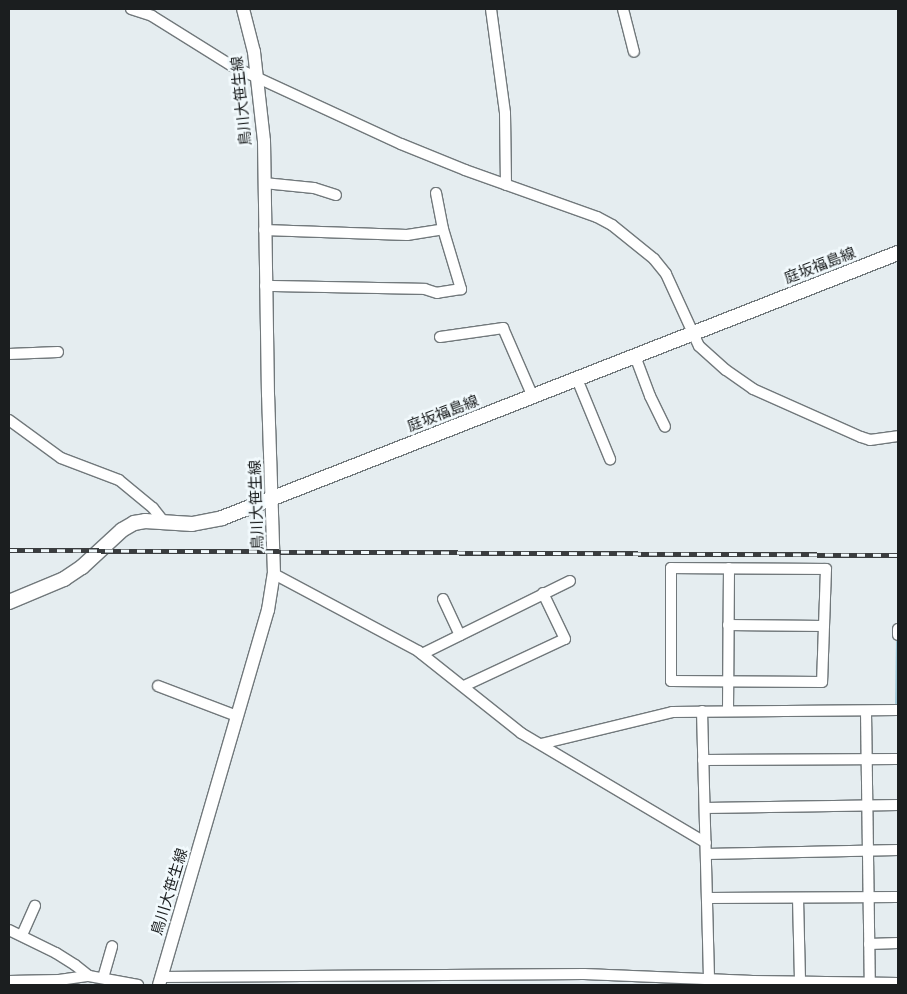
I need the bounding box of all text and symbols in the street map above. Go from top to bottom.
street label: 鳥川大笹生線 [228,55,256,147]
street label: 庭坂福島線 [782,244,858,288]
street label: 庭坂福島線 [405,392,481,436]
street label: 鳥川大笹生線 [246,460,268,550]
street label: 鳥川大笹生線 [148,846,192,938]

